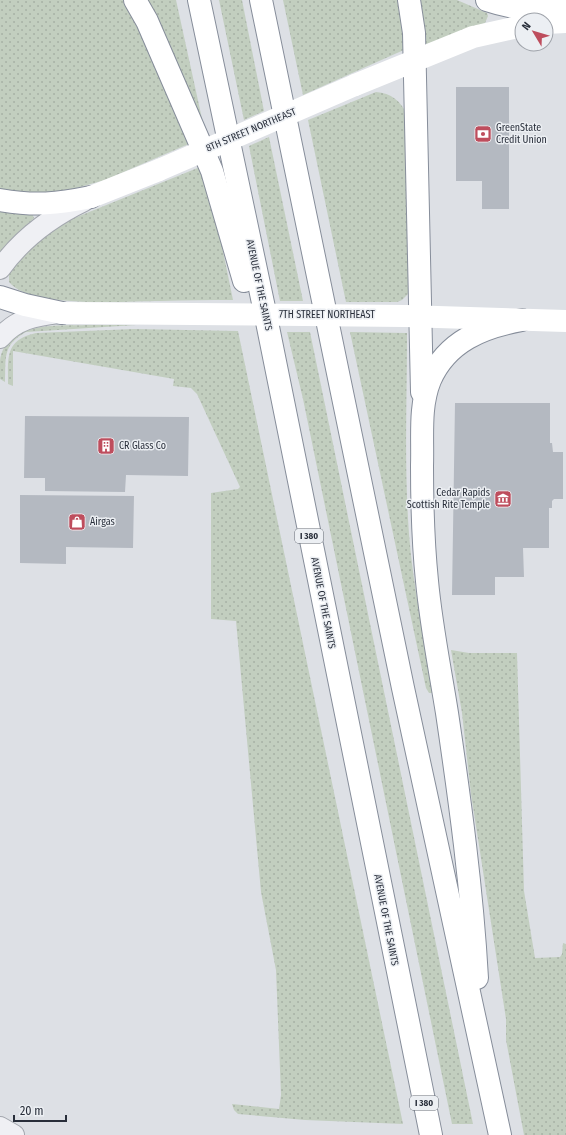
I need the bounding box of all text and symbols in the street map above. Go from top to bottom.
north arrow [514,12,554,52]
text: N [519,20,534,33]
street label: 8TH STREET NORTHEAST [204,105,298,154]
place label: GreenState Credit Union [496,122,547,146]
bank icon: GreenState Credit Union [473,124,493,144]
street label: AVENUE OF THE SAINTS [243,238,275,332]
street label: 7TH STREET NORTHEAST [279,309,375,321]
building icon: CR Glass Co [96,436,116,456]
place label: CR Glass Co [119,440,166,452]
place label: Cedar Rapids Scottish Rite Temple [407,487,490,511]
museum icon: Cedar Rapids Scottish Rite Temple [493,489,513,509]
shop icon: Airgas [67,512,87,532]
place label: Airgas [90,516,115,528]
road number: I 380 [295,529,323,543]
street label: AVENUE OF THE SAINTS [308,556,338,650]
street label: AVENUE OF THE SAINTS [371,873,401,967]
road number: I 380 [410,1096,438,1110]
scale bar [14,1097,66,1123]
text: 20 m [20,1104,44,1118]

